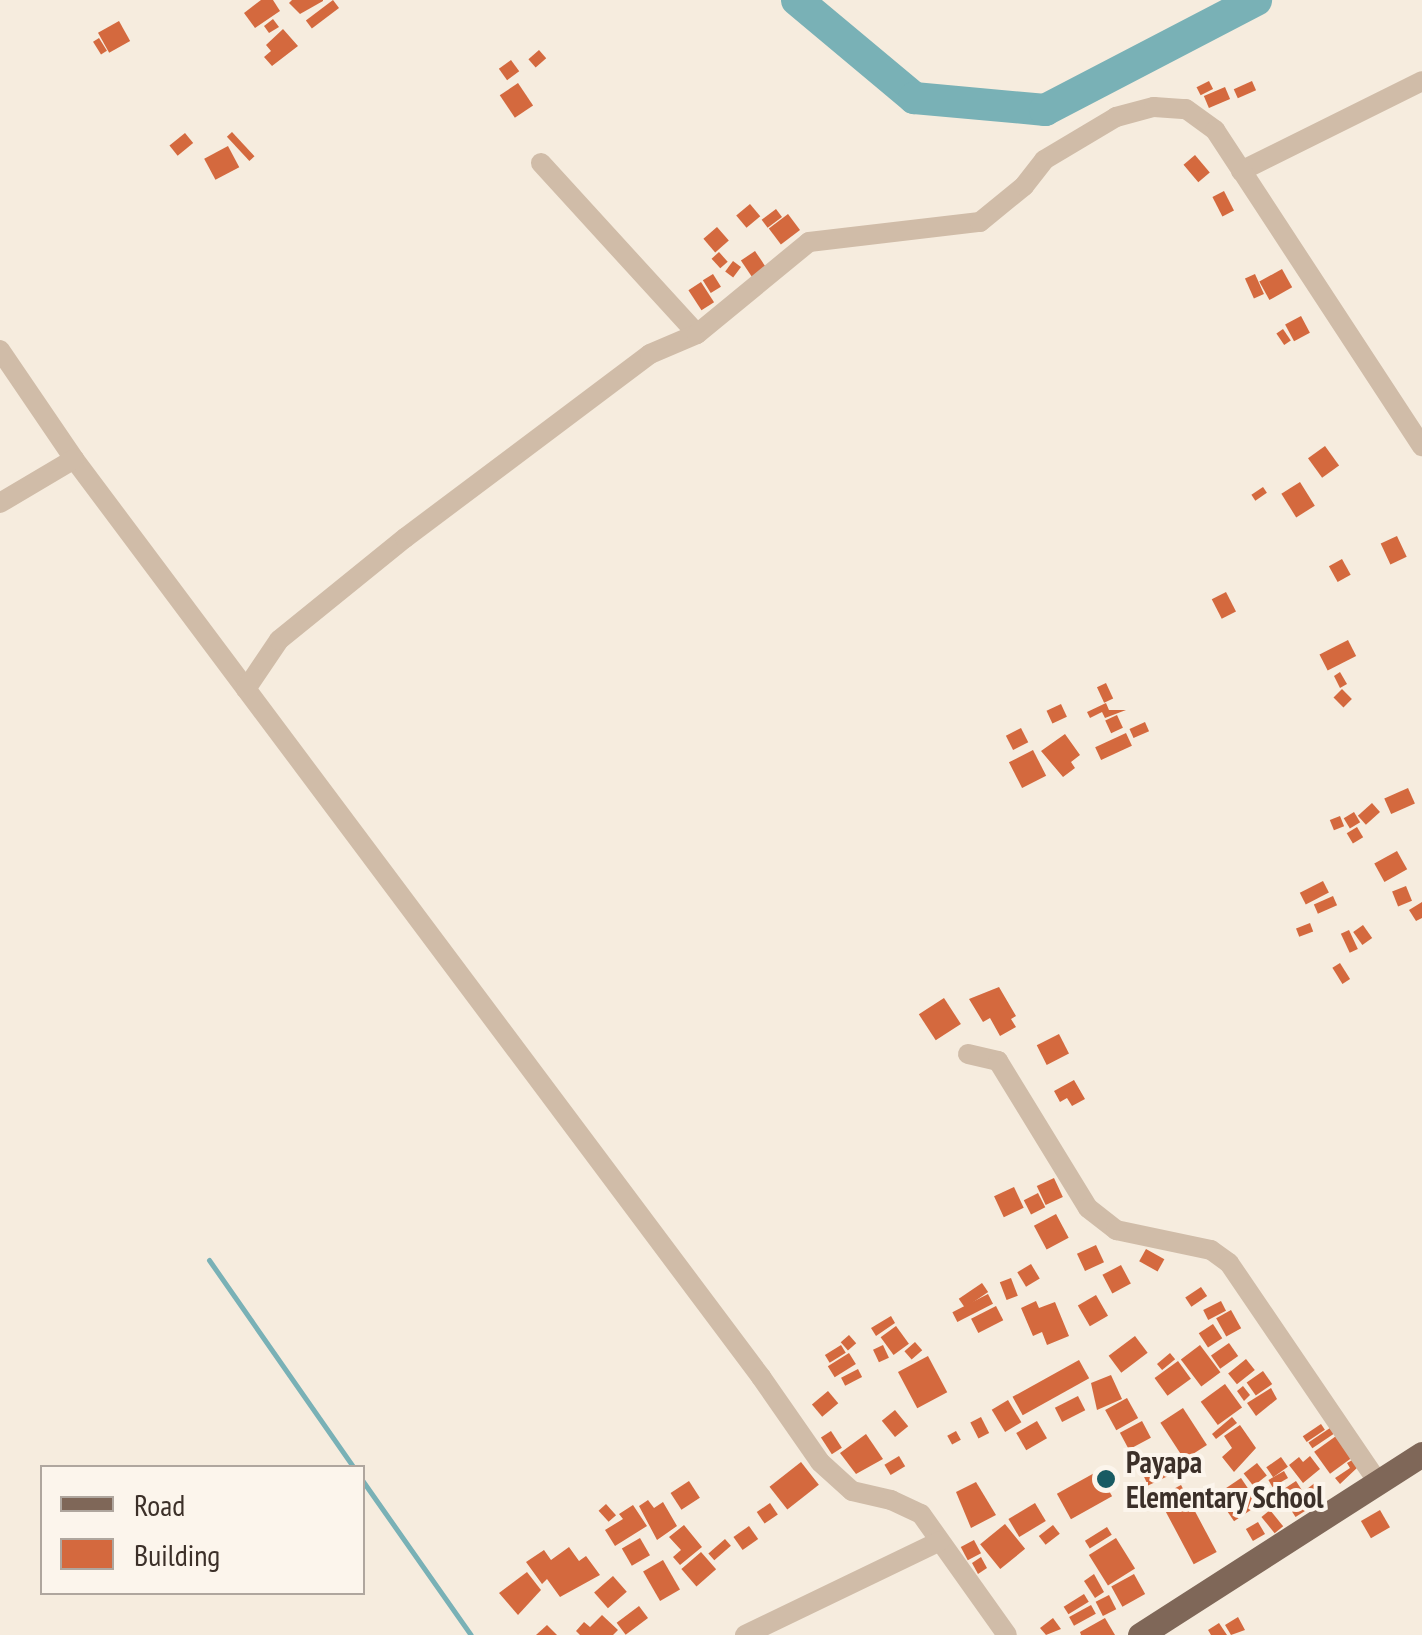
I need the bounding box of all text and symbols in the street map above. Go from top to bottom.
place label: Payapa Elementary School [1126,1444,1324,1514]
legend [40,1465,365,1595]
marker: Payapa Elementary School [1095,1468,1117,1490]
text: Road [134,1485,185,1524]
text: Building [134,1535,220,1574]

